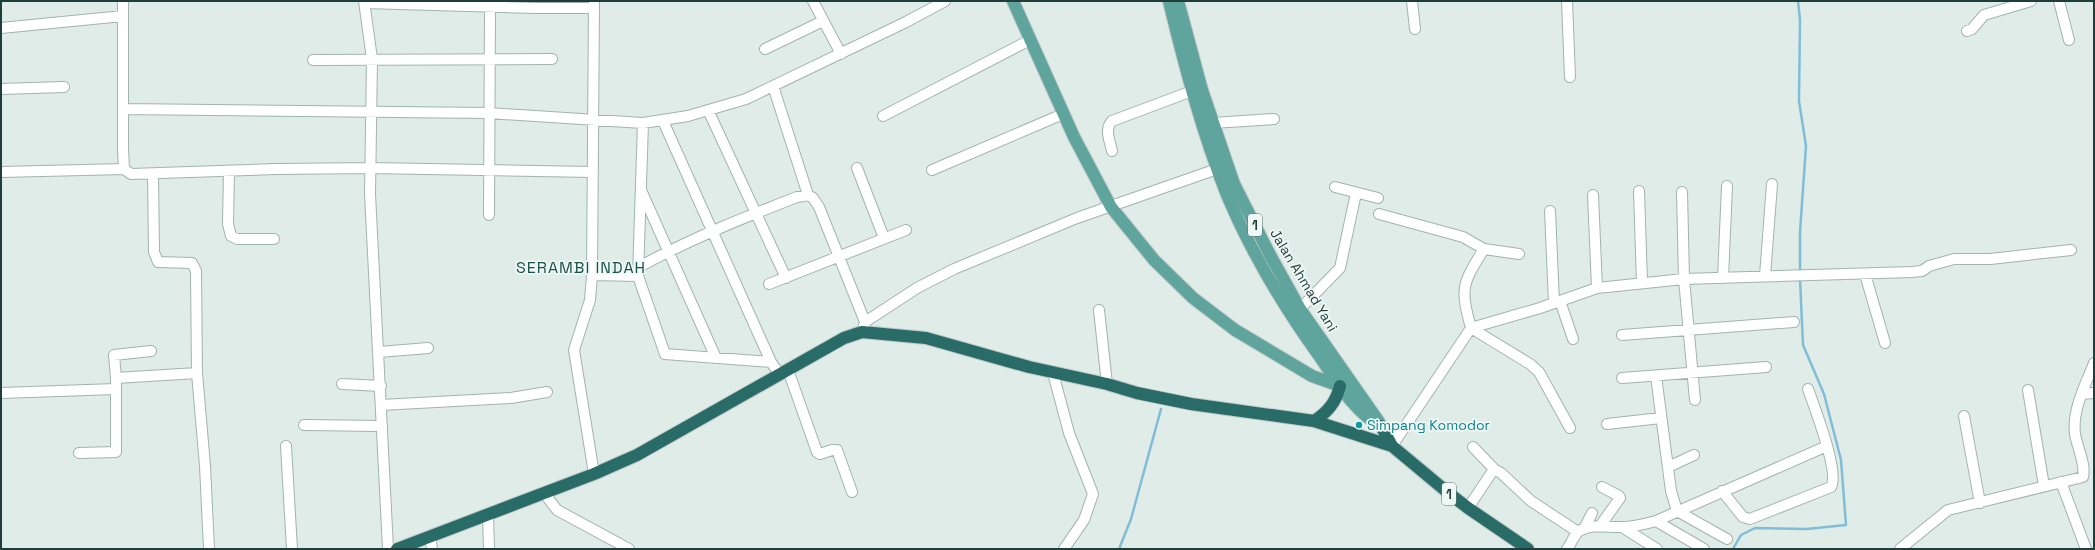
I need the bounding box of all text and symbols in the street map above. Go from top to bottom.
road number: 1 [1248,214,1262,236]
street label: Jalan Ahmad Yani [1266,225,1342,335]
district label: SERAMBI INDAH [516,257,646,278]
place label: Simpang Komodor [1367,416,1490,434]
marker: Simpang Komodor [1354,420,1364,430]
road number: 1 [1442,483,1456,505]

